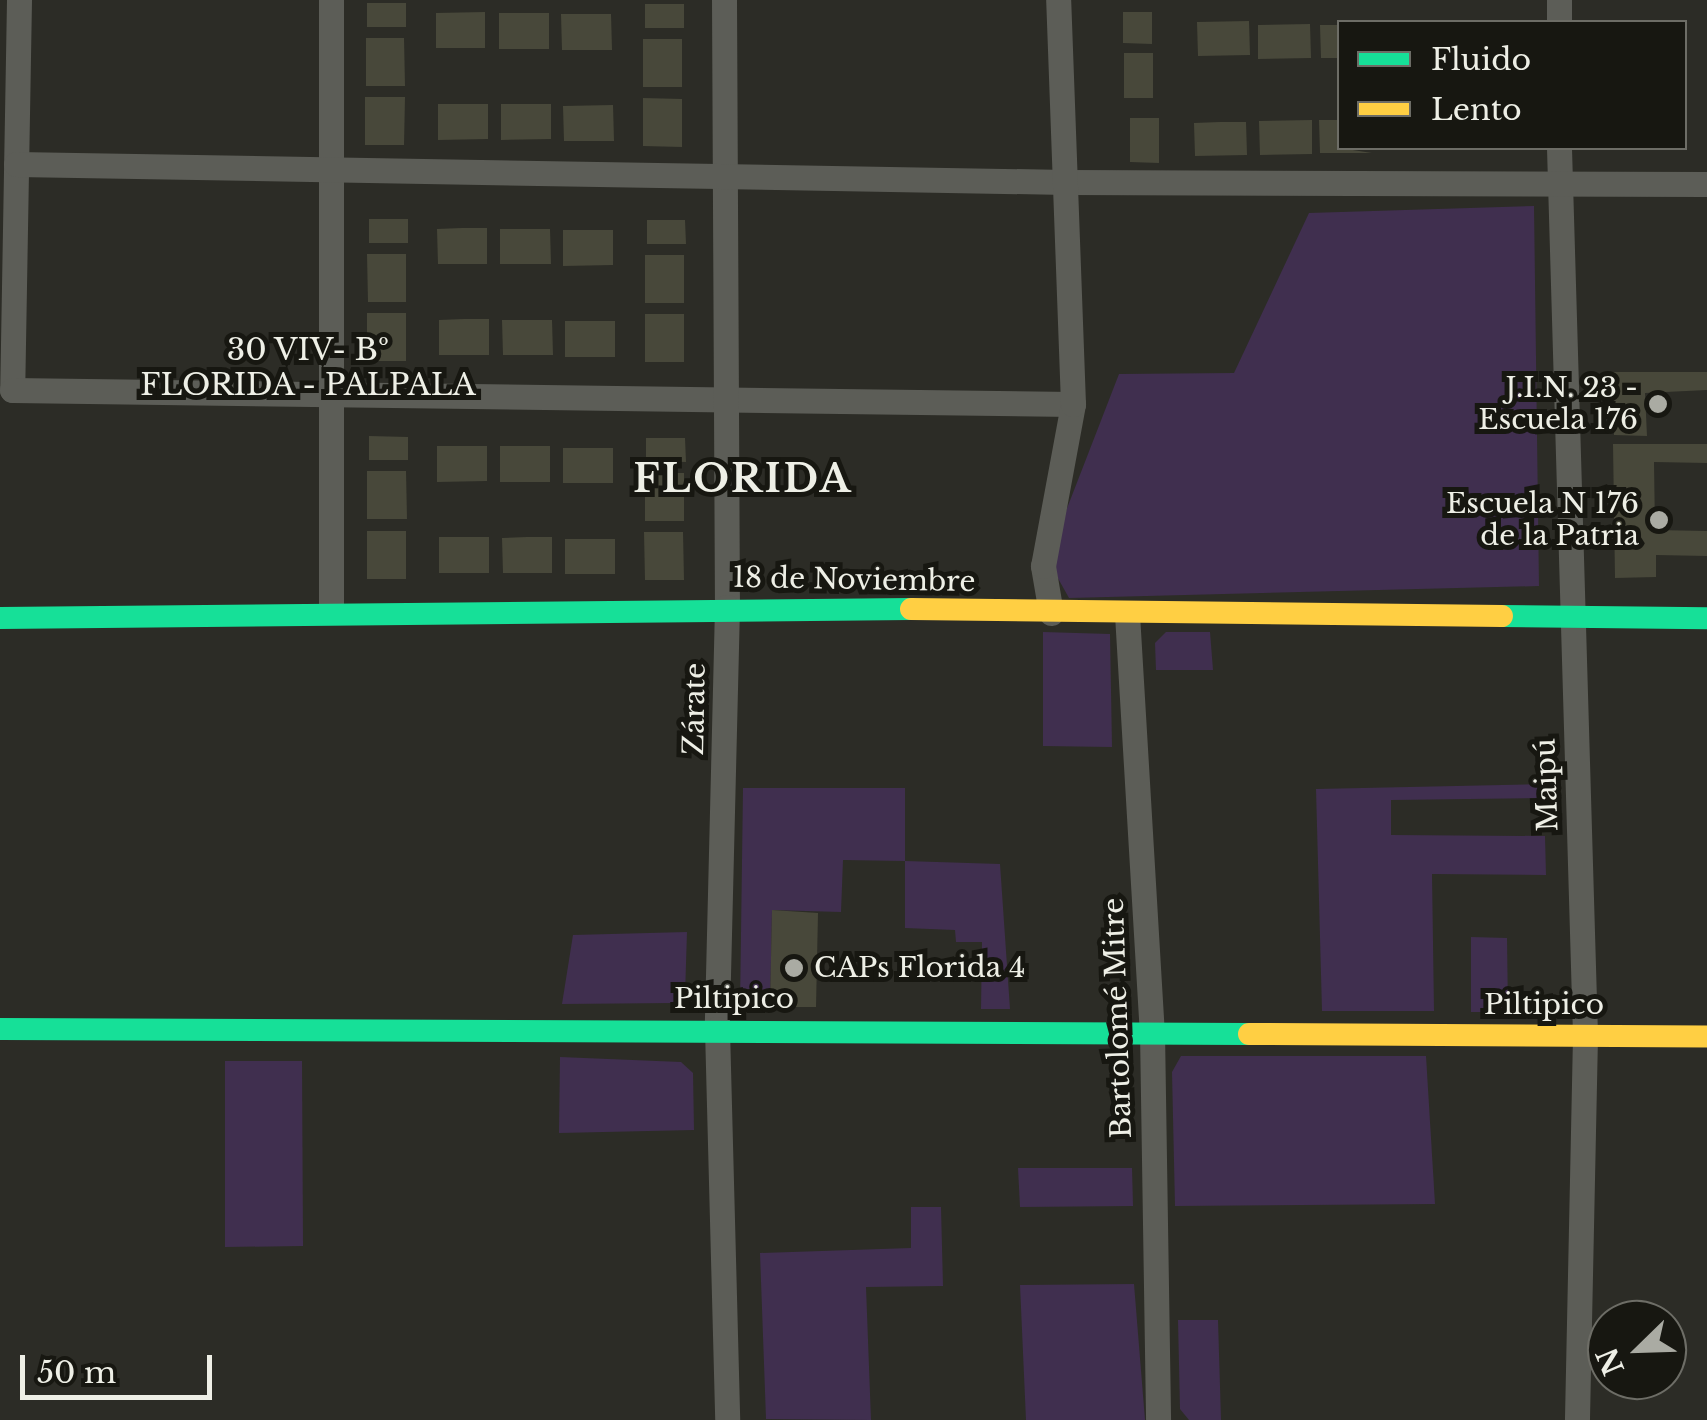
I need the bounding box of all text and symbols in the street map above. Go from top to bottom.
legend [1337,20,1687,150]
text: Fluido [1431,41,1531,78]
text: Lento [1431,91,1522,128]
district label: 30 VIV- Bº FLORIDA - PALPALA [118,332,498,402]
place label: J.I.N. 23 - Escuela 176 [1478,371,1638,437]
marker: J.I.N. 23 - Escuela 176 [1647,393,1669,415]
district label: FLORIDA [633,456,853,502]
place label: Escuela N 176 de la Patria [1446,487,1639,553]
marker: Escuela N 176 de la Patria [1648,509,1670,531]
street label: 18 de Noviembre [732,561,976,599]
street label: Zárate [677,662,713,756]
street label: Maipú [1529,738,1565,832]
street label: Bartolomé Mitre [1097,897,1139,1139]
place label: CAPs Florida 4 [814,951,1026,985]
marker: CAPs Florida 4 [783,957,805,979]
street label: Piltipico [674,982,794,1016]
street label: Piltipico [1484,988,1604,1022]
north arrow [1587,1300,1687,1400]
scale bar [25,1335,218,1397]
text: N [1590,1342,1632,1380]
text: 50 m [37,1354,116,1391]

